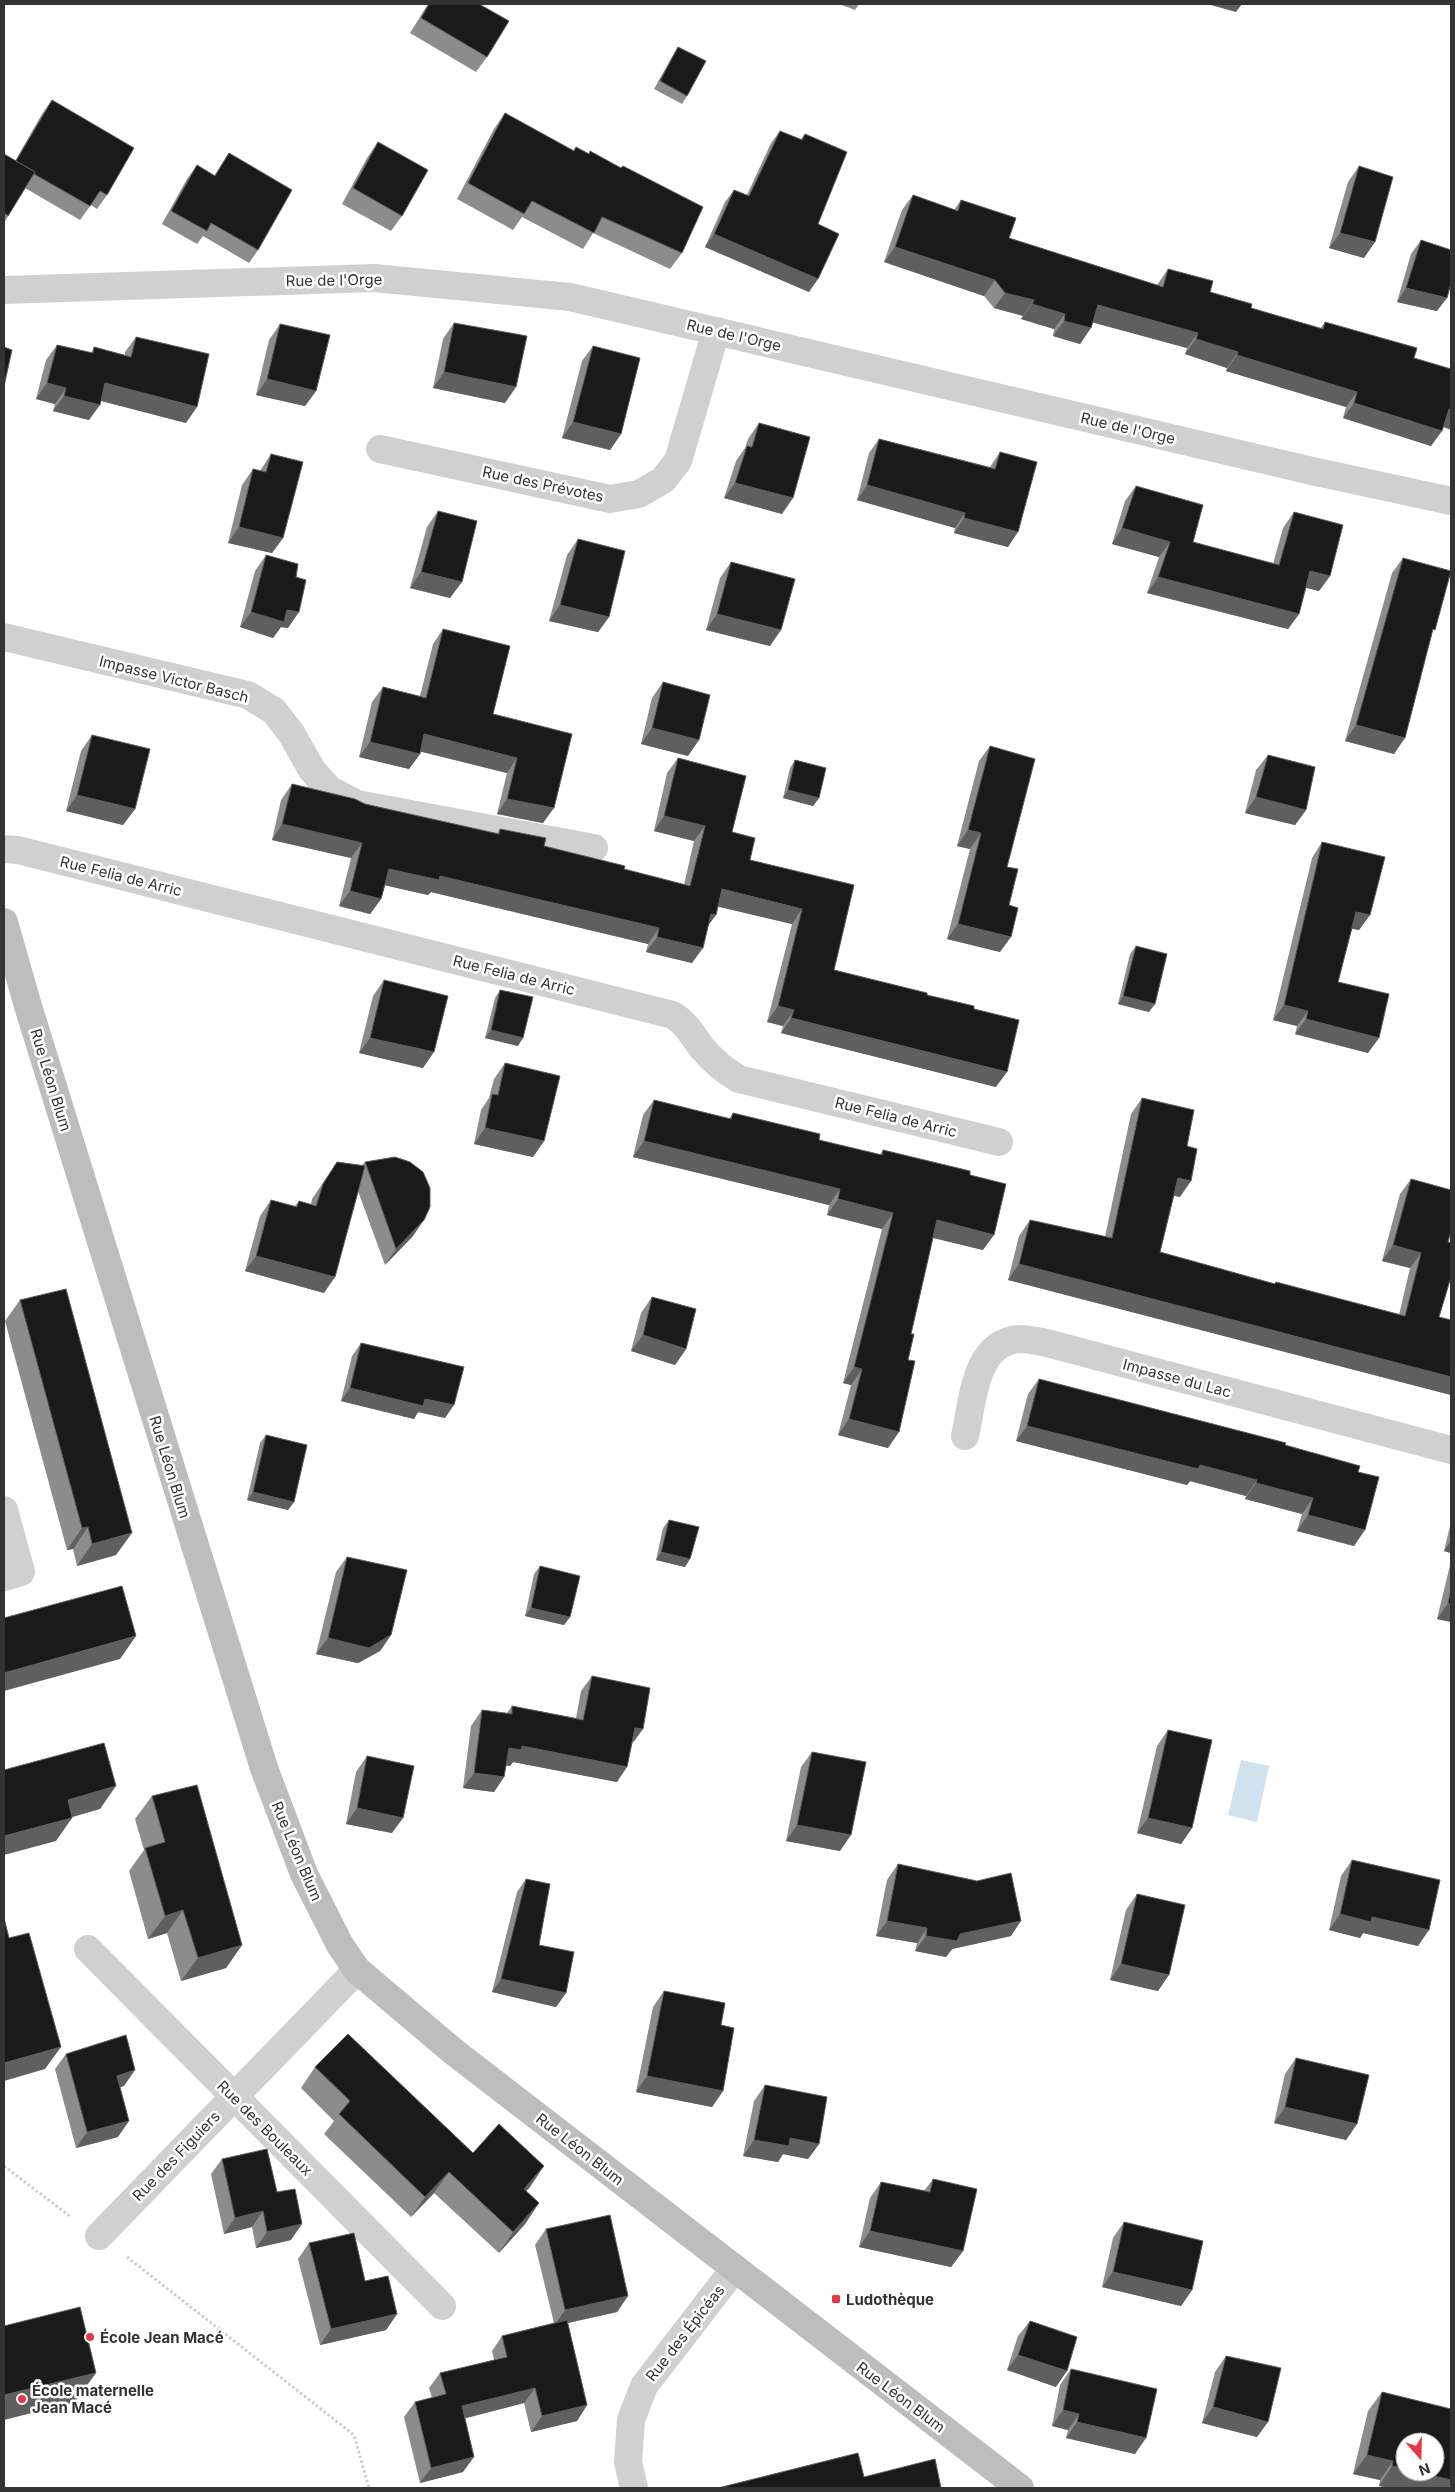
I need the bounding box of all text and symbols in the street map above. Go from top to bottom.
street label: Rue de l'Orge [286,270,382,290]
street label: Rue de l'Orge [685,315,783,355]
street label: Rue de l'Orge [1079,408,1177,448]
street label: Rue des Prévotes [481,462,605,506]
street label: Impasse Victor Basch [97,651,251,707]
street label: Rue Felia de Arric [58,852,184,900]
street label: Rue Felia de Arric [451,951,577,999]
street label: Rue Léon Blum [26,1026,76,1134]
street label: Rue Felia de Arric [833,1093,959,1141]
street label: Impasse du Lac [1121,1354,1233,1402]
street label: Rue Léon Blum [145,1413,195,1521]
street label: Rue Léon Blum [267,1798,327,1904]
street label: Rue des Bouleaux [213,2076,317,2180]
street label: Rue des Figuiers [128,2107,224,2205]
street label: Rue Léon Blum [532,2109,628,2189]
street label: Rue des Épicéas [641,2281,729,2385]
place label: Ludothèque [846,2290,934,2309]
marker: Ludothèque [830,2293,842,2305]
place label: École Jean Macé [100,2328,224,2347]
marker: École Jean Macé [84,2331,96,2343]
street label: Rue Léon Blum [853,2357,949,2437]
place label: École maternelle Jean Macé [32,2381,154,2417]
marker: École maternelle Jean Macé [16,2393,28,2405]
north arrow [1395,2432,1445,2482]
text: N [1417,2460,1433,2479]

